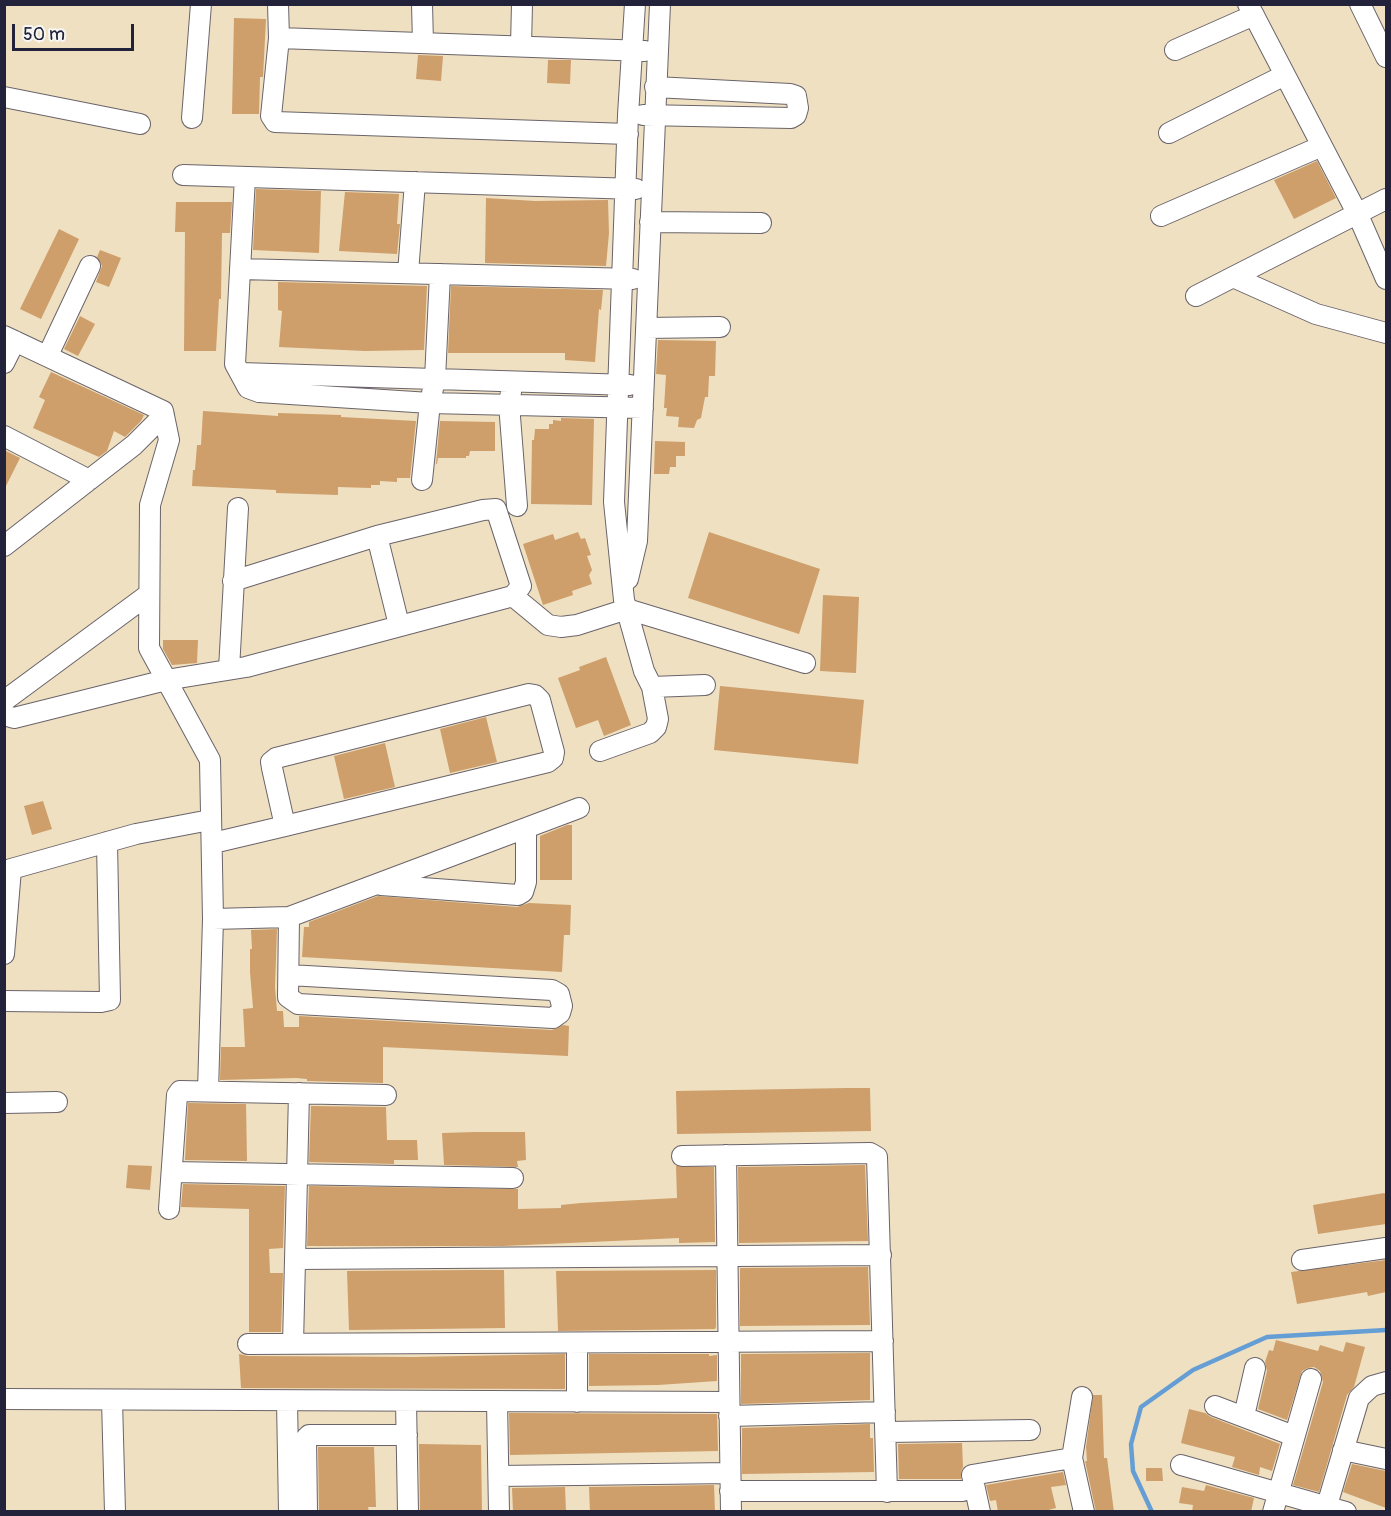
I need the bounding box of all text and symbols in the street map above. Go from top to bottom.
scale bar [15,12,136,50]
text: 50 m [23,23,65,46]

